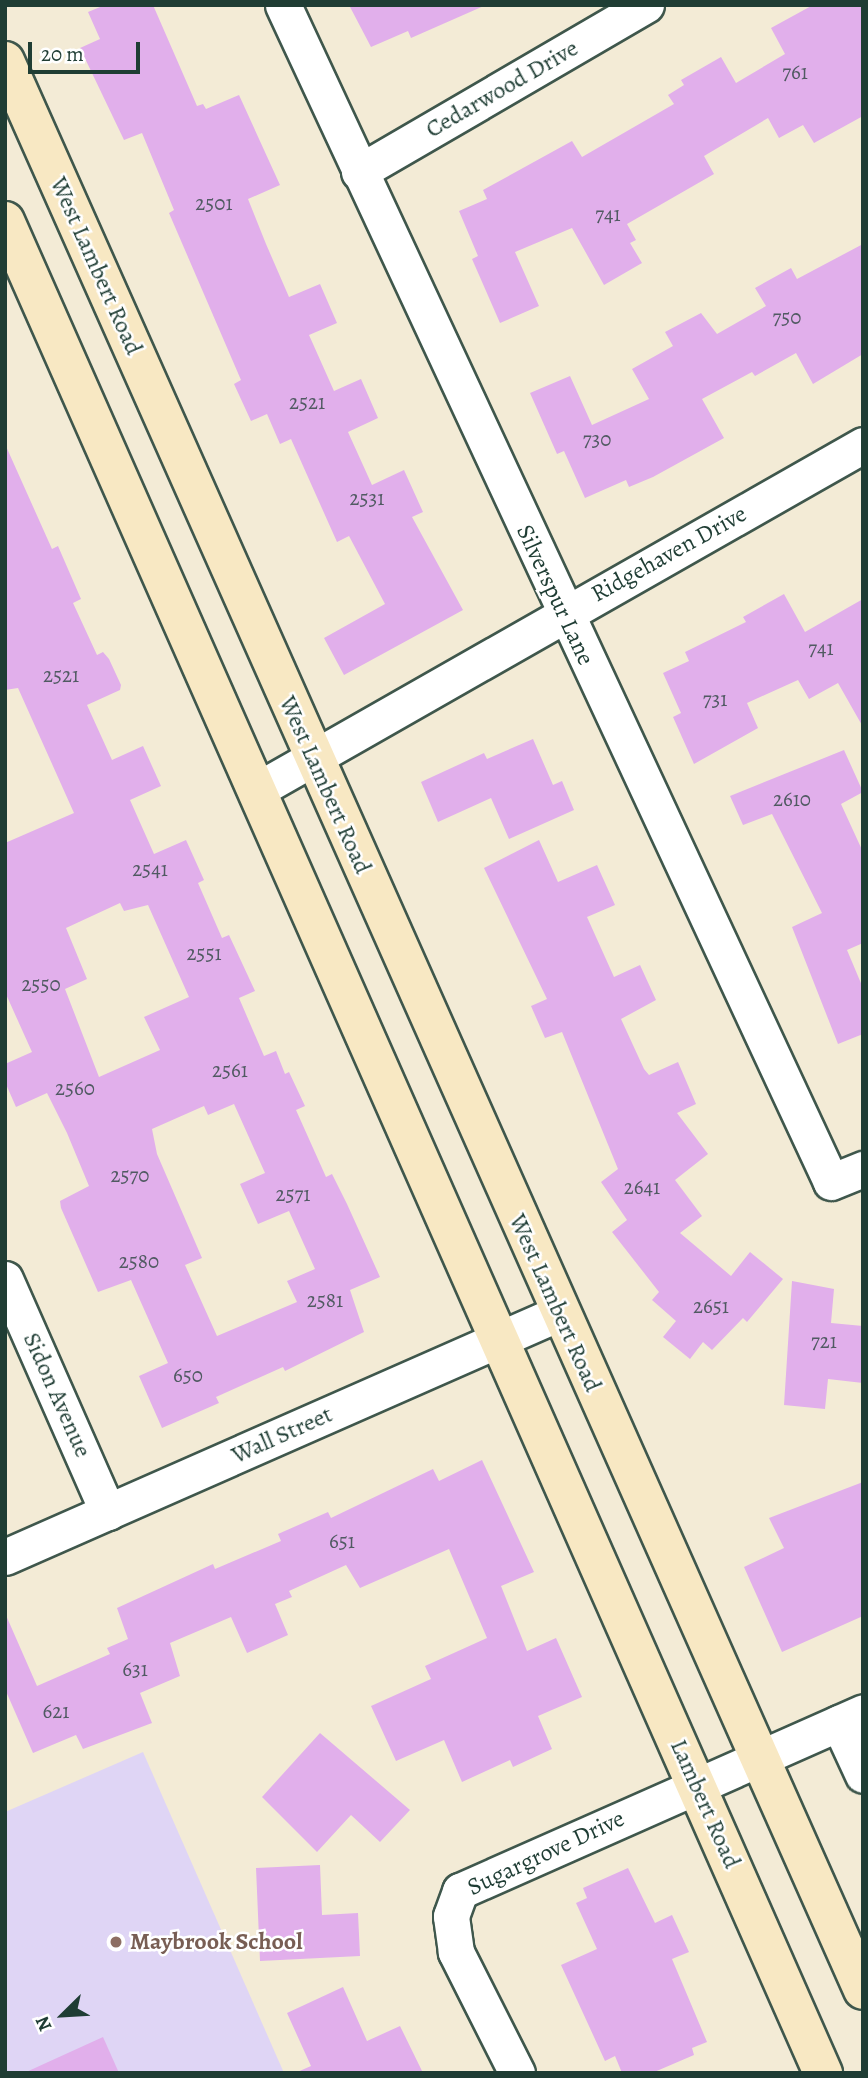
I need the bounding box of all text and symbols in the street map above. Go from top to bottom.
scale bar [32,28,144,72]
street label: Cedarwood Drive [421,34,583,144]
text: 20 m [41,40,84,68]
house number: 761 [782,59,808,85]
street label: West Lambert Road [44,173,148,359]
house number: 2501 [195,190,233,216]
house number: 741 [595,201,621,227]
house number: 750 [772,304,802,330]
house number: 2521 [289,389,325,415]
house number: 730 [583,426,611,452]
house number: 2531 [350,485,384,511]
street label: Ridgehaven Drive [586,499,752,609]
street label: Silverspur Lane [510,520,600,670]
house number: 741 [808,635,834,661]
house number: 2521 [43,662,79,688]
house number: 731 [703,686,727,712]
street label: West Lambert Road [273,692,377,878]
house number: 2610 [773,786,811,812]
house number: 2541 [132,856,168,882]
house number: 2551 [186,940,222,966]
house number: 2550 [21,971,61,997]
house number: 2561 [212,1057,248,1083]
house number: 2560 [55,1075,95,1101]
house number: 2570 [110,1162,150,1188]
house number: 2641 [624,1174,660,1200]
house number: 2571 [275,1181,311,1207]
street label: West Lambert Road [503,1210,607,1396]
house number: 2580 [119,1248,159,1274]
house number: 2581 [307,1287,343,1313]
house number: 2651 [693,1293,729,1319]
street label: Sidon Avenue [17,1328,97,1462]
house number: 721 [811,1328,837,1354]
house number: 650 [173,1362,203,1388]
street label: Wall Street [227,1400,337,1470]
house number: 651 [329,1528,355,1554]
house number: 631 [122,1656,148,1682]
house number: 621 [43,1698,69,1724]
street label: Lambert Road [664,1735,746,1873]
street label: Sugargrove Drive [463,1804,629,1902]
place label: Maybrook School [130,1928,303,1956]
marker: Maybrook School [108,1934,124,1950]
north arrow [28,1980,98,2050]
text: N [29,2012,59,2035]

